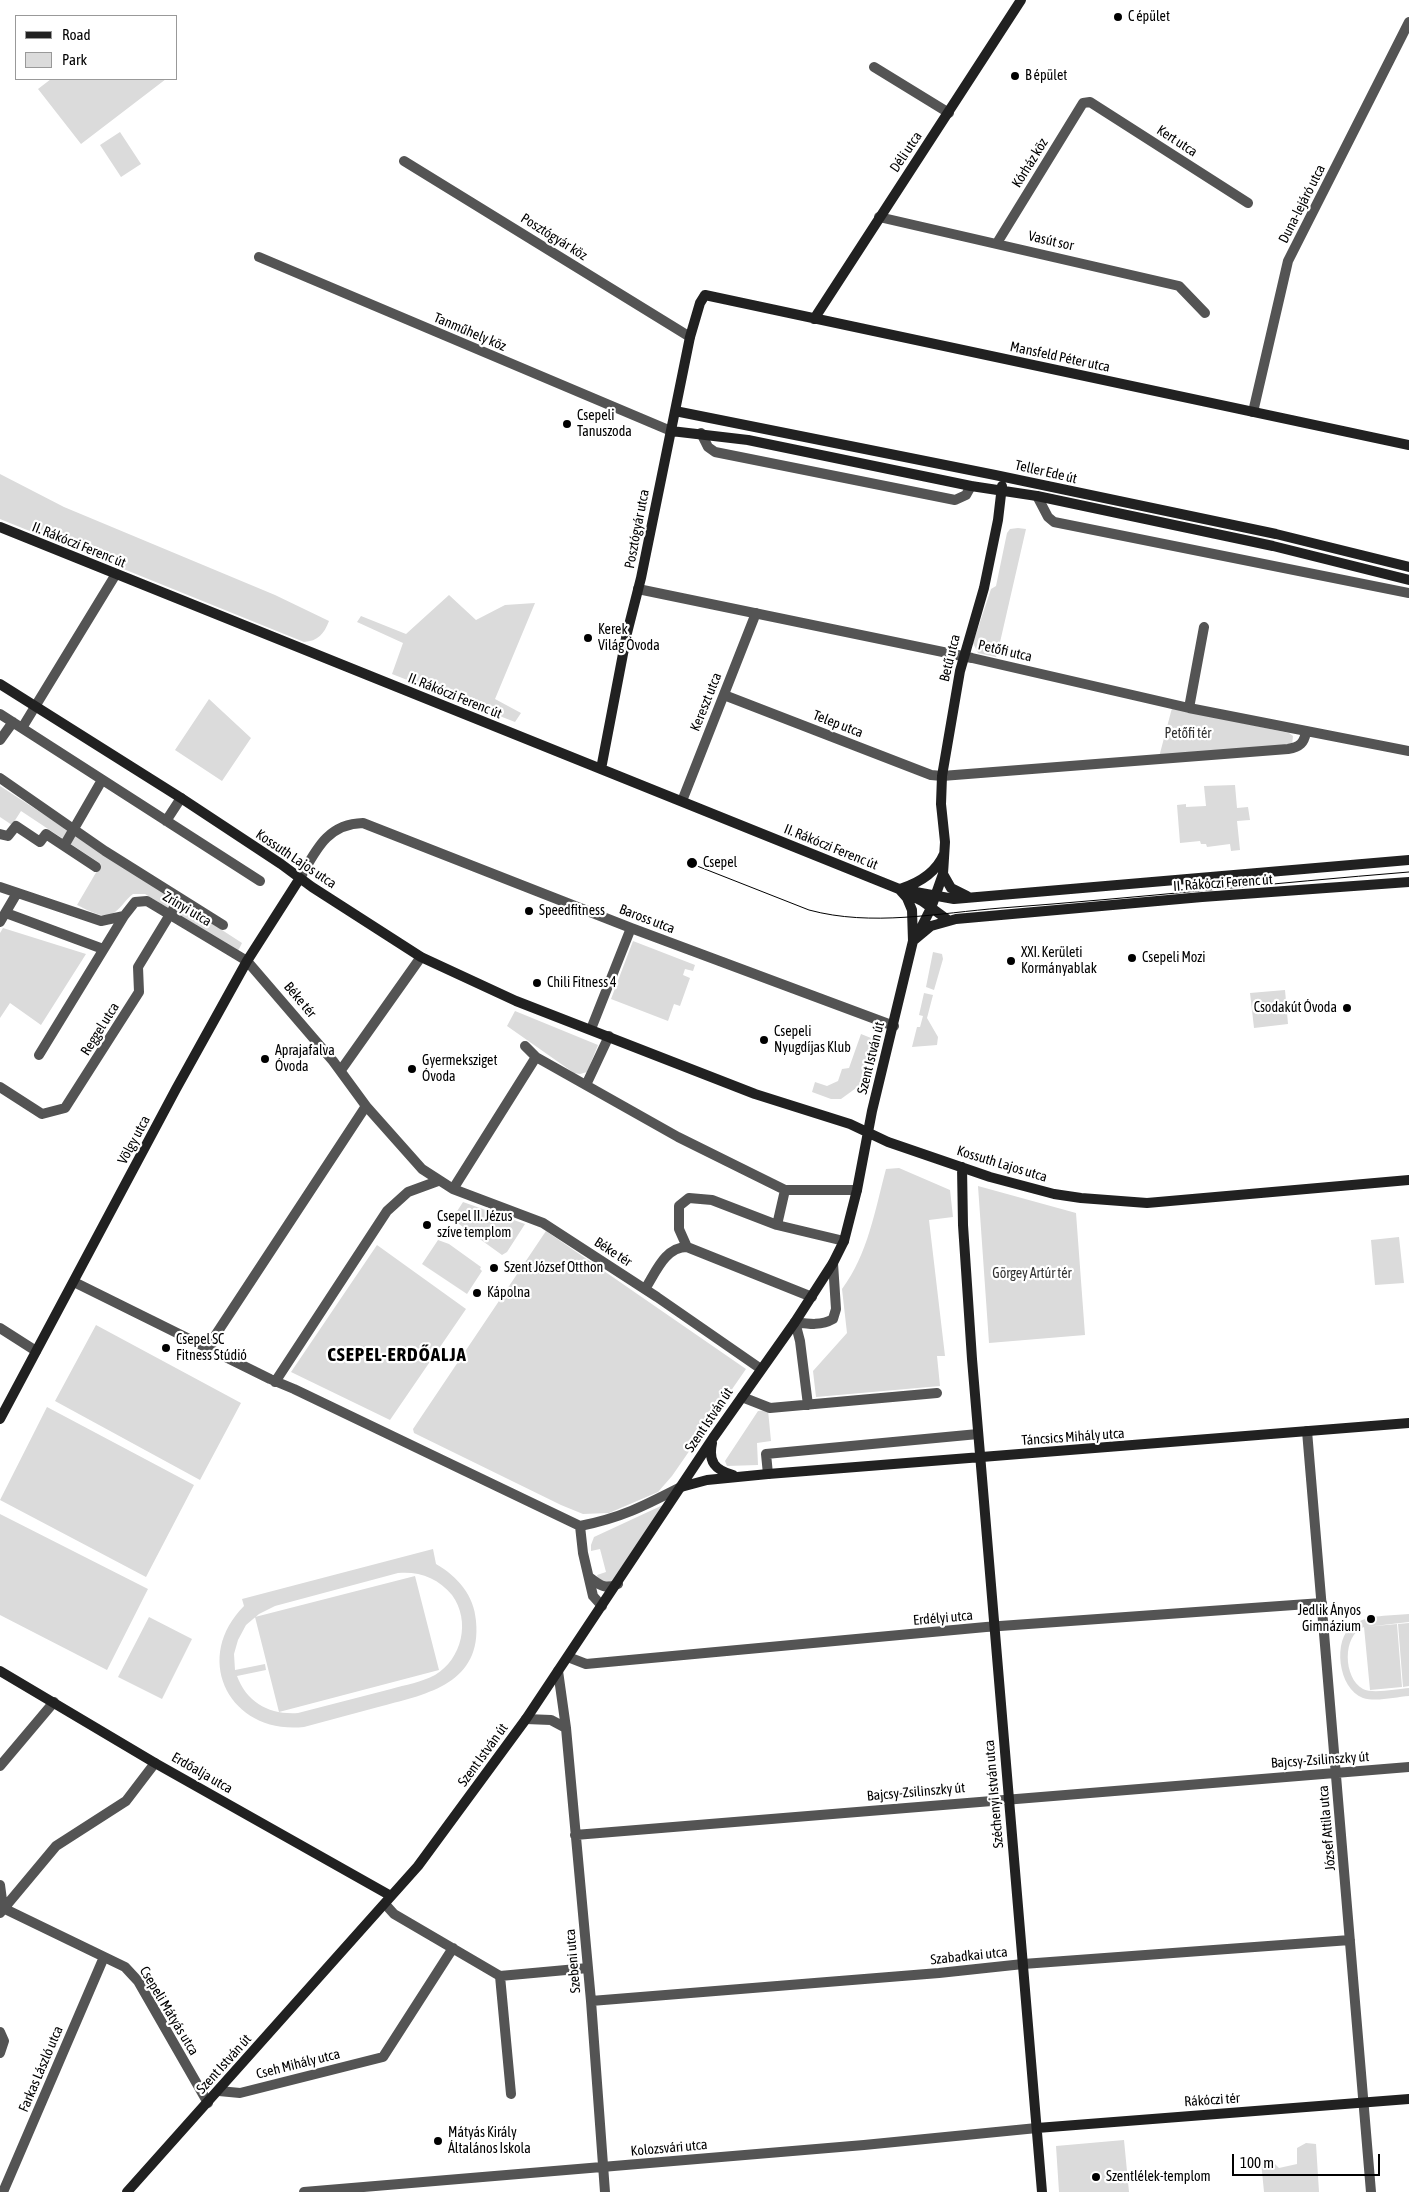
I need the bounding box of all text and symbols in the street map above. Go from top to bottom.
place label: C épület [1128,9,1170,25]
marker: C épület [1112,11,1124,23]
legend [15,15,178,80]
text: Road [62,26,91,43]
text: Park [62,51,87,68]
place label: B épület [1025,68,1067,84]
marker: B épület [1009,70,1021,82]
street label: Kert utca [1153,122,1201,160]
street label: Déli utca [886,128,926,176]
street label: Kórház köz [1008,135,1052,191]
street label: Duna-lejáró utca [1275,162,1329,246]
street label: Posztógyár köz [518,210,590,264]
street label: Vasút sor [1027,228,1075,254]
street label: Tanműhely köz [431,309,509,355]
street label: Mansfeld Péter utca [1009,338,1111,376]
place label: Csepeli Tanuszoda [577,408,632,441]
marker: Csepeli Tanuszoda [561,418,573,430]
street label: Teller Ede út [1013,457,1079,487]
street label: Posztógyár utca [621,488,653,570]
street label: II. Rákóczi Ferenc út [30,519,128,571]
place label: Kerek Világ Óvoda [598,622,660,654]
marker: Kerek Világ Óvoda [582,632,594,644]
street label: Betű utca [936,633,964,683]
street label: Petőfi utca [976,637,1034,665]
street label: II. Rákóczi Ferenc út [406,670,504,722]
street label: Kereszt utca [687,670,725,734]
street label: Telep utca [810,707,866,741]
park label: Petőfi tér [1165,726,1211,742]
street label: II. Rákóczi Ferenc út [782,821,880,873]
street label: Kossuth Lajos utca [253,826,339,892]
place label: Csepel [703,855,737,871]
marker: Csepel [685,856,699,870]
street label: II. Rákóczi Ferenc út [1173,871,1273,895]
street label: Zrínyi utca [160,888,214,930]
street label: Baross utca [617,901,677,937]
place label: Speedfitness [539,903,605,919]
marker: Speedfitness [523,905,535,917]
place label: XXI. Kerületi Kormányablak [1021,945,1097,978]
place label: Csepeli Mozi [1142,950,1206,966]
marker: Csepeli Mozi [1126,952,1138,964]
marker: XXI. Kerületi Kormányablak [1005,955,1017,967]
place label: Chili Fitness 4 [547,975,617,991]
marker: Chili Fitness 4 [531,977,543,989]
street label: Béke tér [280,979,320,1021]
street label: Reggel utca [77,999,123,1059]
place label: Csodakút Óvoda [1254,1000,1337,1016]
marker: Csodakút Óvoda [1341,1002,1353,1014]
street label: Szent István út [854,1020,888,1096]
place label: Csepeli Nyugdíjas Klub [774,1024,851,1056]
marker: Csepeli Nyugdíjas Klub [758,1034,770,1046]
place label: Aprajafalva Óvoda [275,1043,335,1076]
marker: Aprajafalva Óvoda [259,1053,271,1065]
place label: Gyermeksziget Óvoda [422,1053,497,1086]
marker: Gyermeksziget Óvoda [406,1063,418,1075]
street label: Völgy utca [114,1113,154,1167]
street label: Kossuth Lajos utca [955,1142,1049,1186]
place label: Csepel II. Jézus szíve templom [437,1209,512,1242]
marker: Csepel II. Jézus szíve templom [421,1219,433,1231]
street label: Béke tér [591,1234,635,1270]
place label: Szent József Otthon [504,1260,603,1276]
marker: Szent József Otthon [488,1262,500,1274]
park label: Görgey Artúr tér [992,1266,1072,1282]
place label: Kápolna [487,1285,530,1301]
marker: Kápolna [471,1287,483,1299]
place label: Csepel SC Fitness Stúdió [176,1332,247,1364]
marker: Csepel SC Fitness Stúdió [160,1342,172,1354]
district label: CSEPEL-ERDŐALJA [325,1344,469,1366]
street label: Szent István út [681,1385,737,1455]
street label: Táncsics Mihály utca [1021,1425,1125,1449]
place label: Jedlik Ányos Gimnázium [1298,1603,1361,1635]
street label: Erdélyi utca [912,1607,974,1629]
marker: Jedlik Ányos Gimnázium [1365,1613,1377,1625]
street label: Szent István út [454,1720,512,1790]
street label: Széchenyi István utca [981,1739,1007,1849]
street label: Bajcsy-Zsilinszky út [1270,1748,1370,1772]
street label: Erdőalja utca [169,1749,235,1797]
street label: Bajcsy-Zsilinszky út [866,1779,966,1805]
street label: József Attila utca [1315,1785,1339,1871]
street label: Szebeni utca [562,1928,584,1994]
street label: Szabadkai utca [930,1944,1008,1968]
street label: Csepeli Mátyás utca [136,1964,202,2058]
street label: Farkas László utca [15,2023,67,2115]
street label: Szent István út [193,2031,255,2097]
street label: Cseh Mihály utca [254,2045,342,2083]
street label: Rákóczi tér [1184,2090,1240,2110]
place label: Mátyás Király Általános Iskola [448,2125,531,2158]
marker: Mátyás Király Általános Iskola [432,2135,444,2147]
street label: Kolozsvári utca [630,2136,708,2160]
scale bar [1234,2144,1382,2176]
text: 100 m [1240,2154,1274,2171]
place label: Szentlélek-templom [1106,2169,1211,2185]
marker: Szentlélek-templom [1090,2171,1102,2183]

